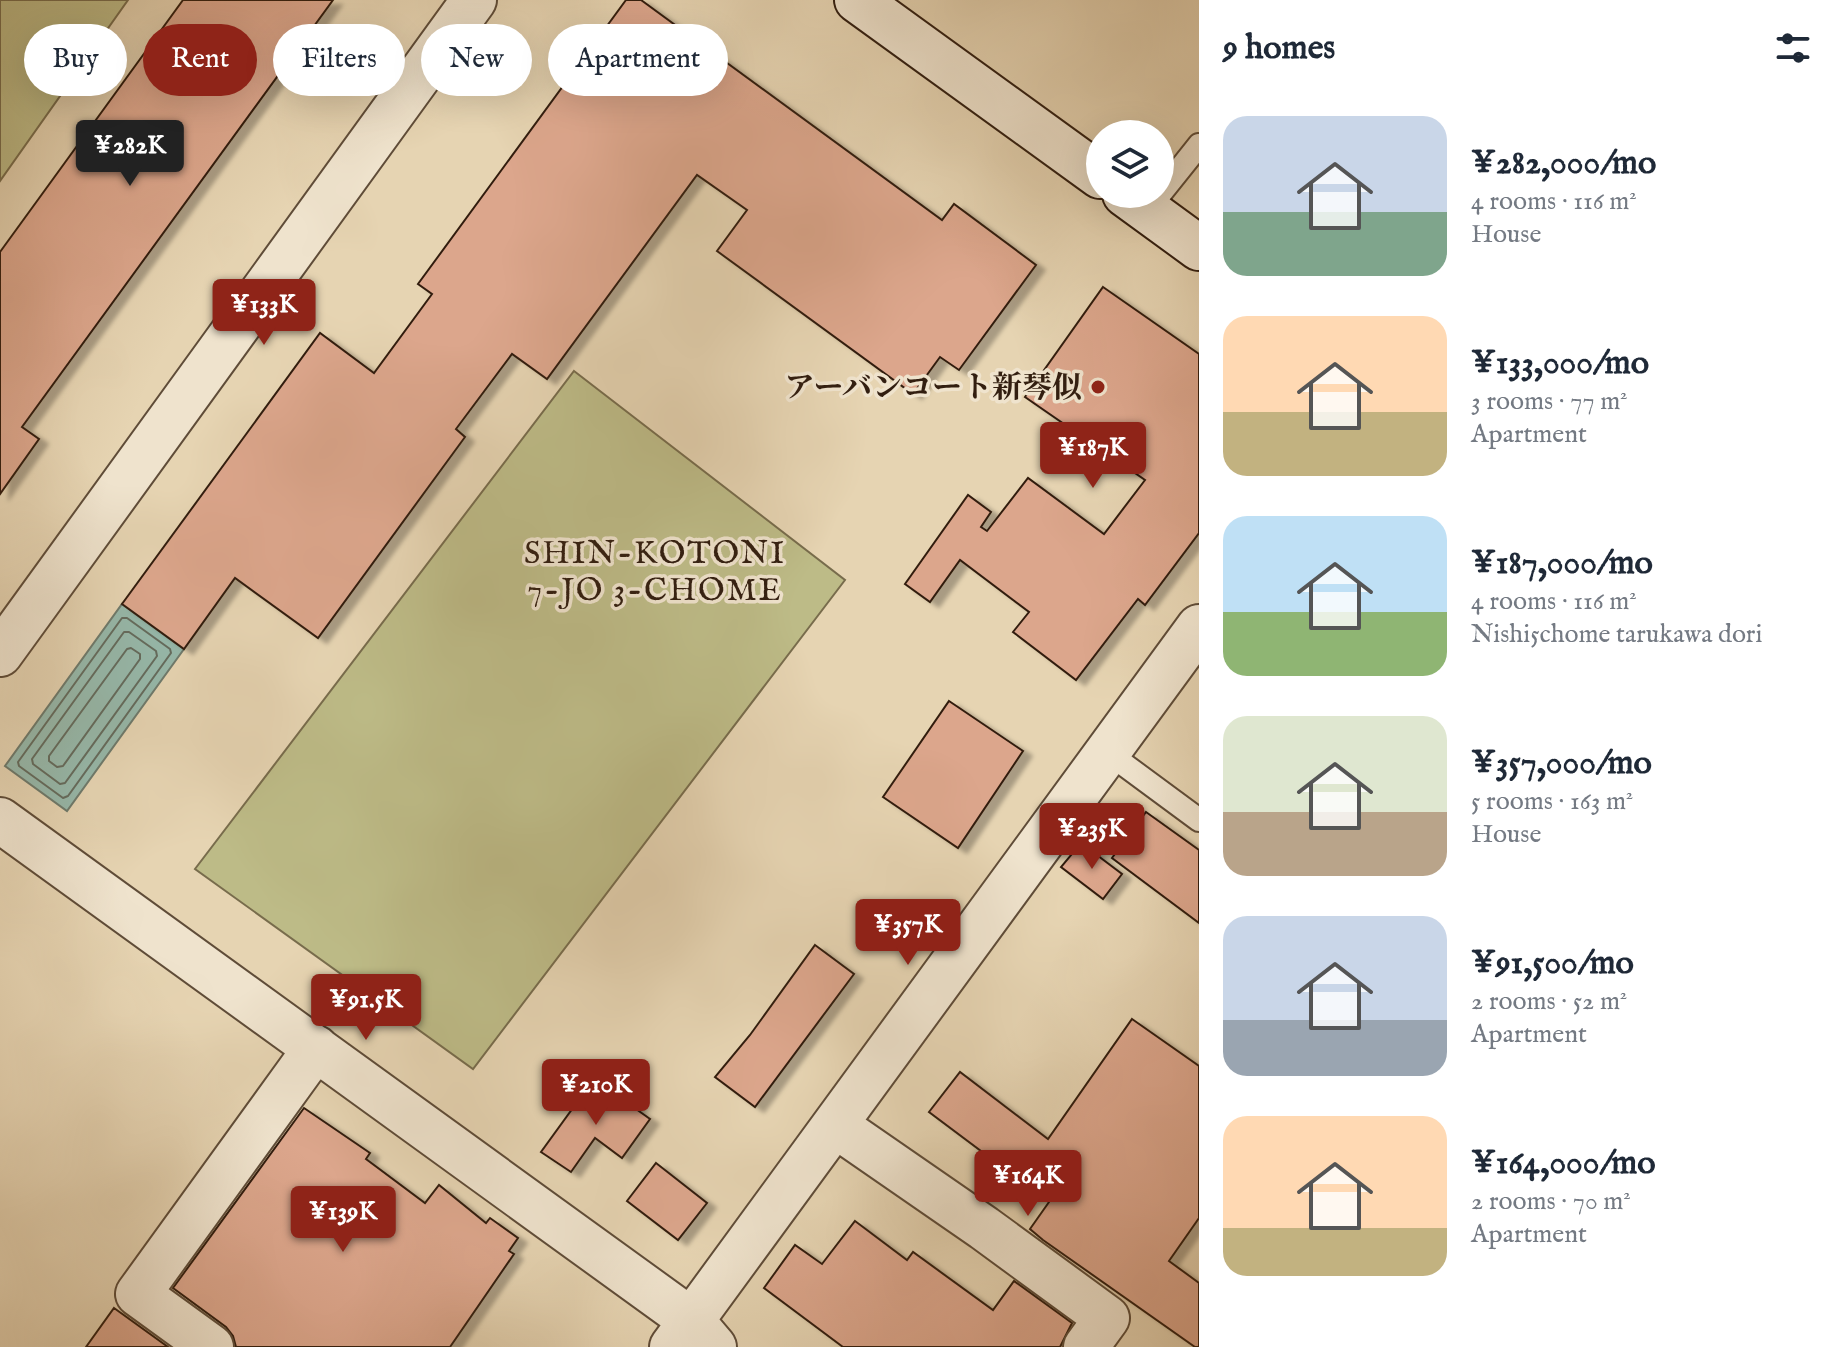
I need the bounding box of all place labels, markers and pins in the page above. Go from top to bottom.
pin: ¥282K [74,120,186,188]
pin: ¥133K [208,279,320,347]
place label: アーバンコート新琴似 [784,370,1082,408]
marker: アーバンコート新琴似 [1089,378,1107,396]
pin: ¥187K [1037,422,1149,490]
pin: ¥235K [1036,803,1148,871]
pin: ¥357K [852,899,964,967]
pin: ¥91.5K [301,974,431,1042]
pin: ¥210K [540,1059,652,1127]
pin: ¥164K [972,1150,1084,1218]
pin: ¥139K [287,1186,399,1254]

